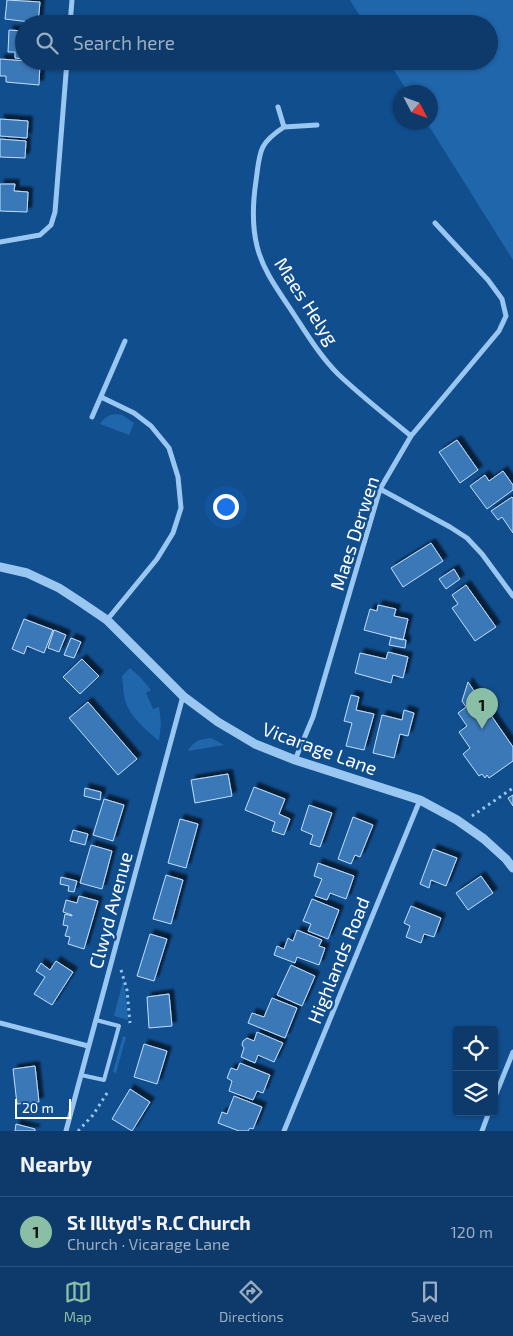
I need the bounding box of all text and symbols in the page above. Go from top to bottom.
search box [15,15,498,70]
icon: search [33,29,61,57]
text: Search here [73,31,175,54]
north arrow [393,85,438,130]
street label: Maes Helyg [270,253,344,349]
street label: Maes Derwen [325,473,383,593]
your location [213,494,239,520]
pin: 1 [466,688,498,729]
street label: Vicarage Lane [259,717,381,779]
street label: Clwyd Avenue [83,849,137,971]
street label: Highlands Road [302,893,374,1027]
map controls [453,1026,498,1116]
button: locate [453,1026,498,1071]
button: layers [453,1071,498,1116]
scale bar [15,1096,71,1119]
text: 20 m [22,1099,54,1116]
text: Nearby [20,1151,92,1176]
text: St Illtyd's R.C Church [67,1211,251,1234]
text: 1 [33,1222,39,1241]
text: 120 m [450,1222,493,1241]
text: Church · Vicarage Lane [67,1234,230,1253]
tab: Map [64,1278,92,1325]
tab: Directions [219,1278,284,1325]
tab: Saved [411,1278,449,1325]

